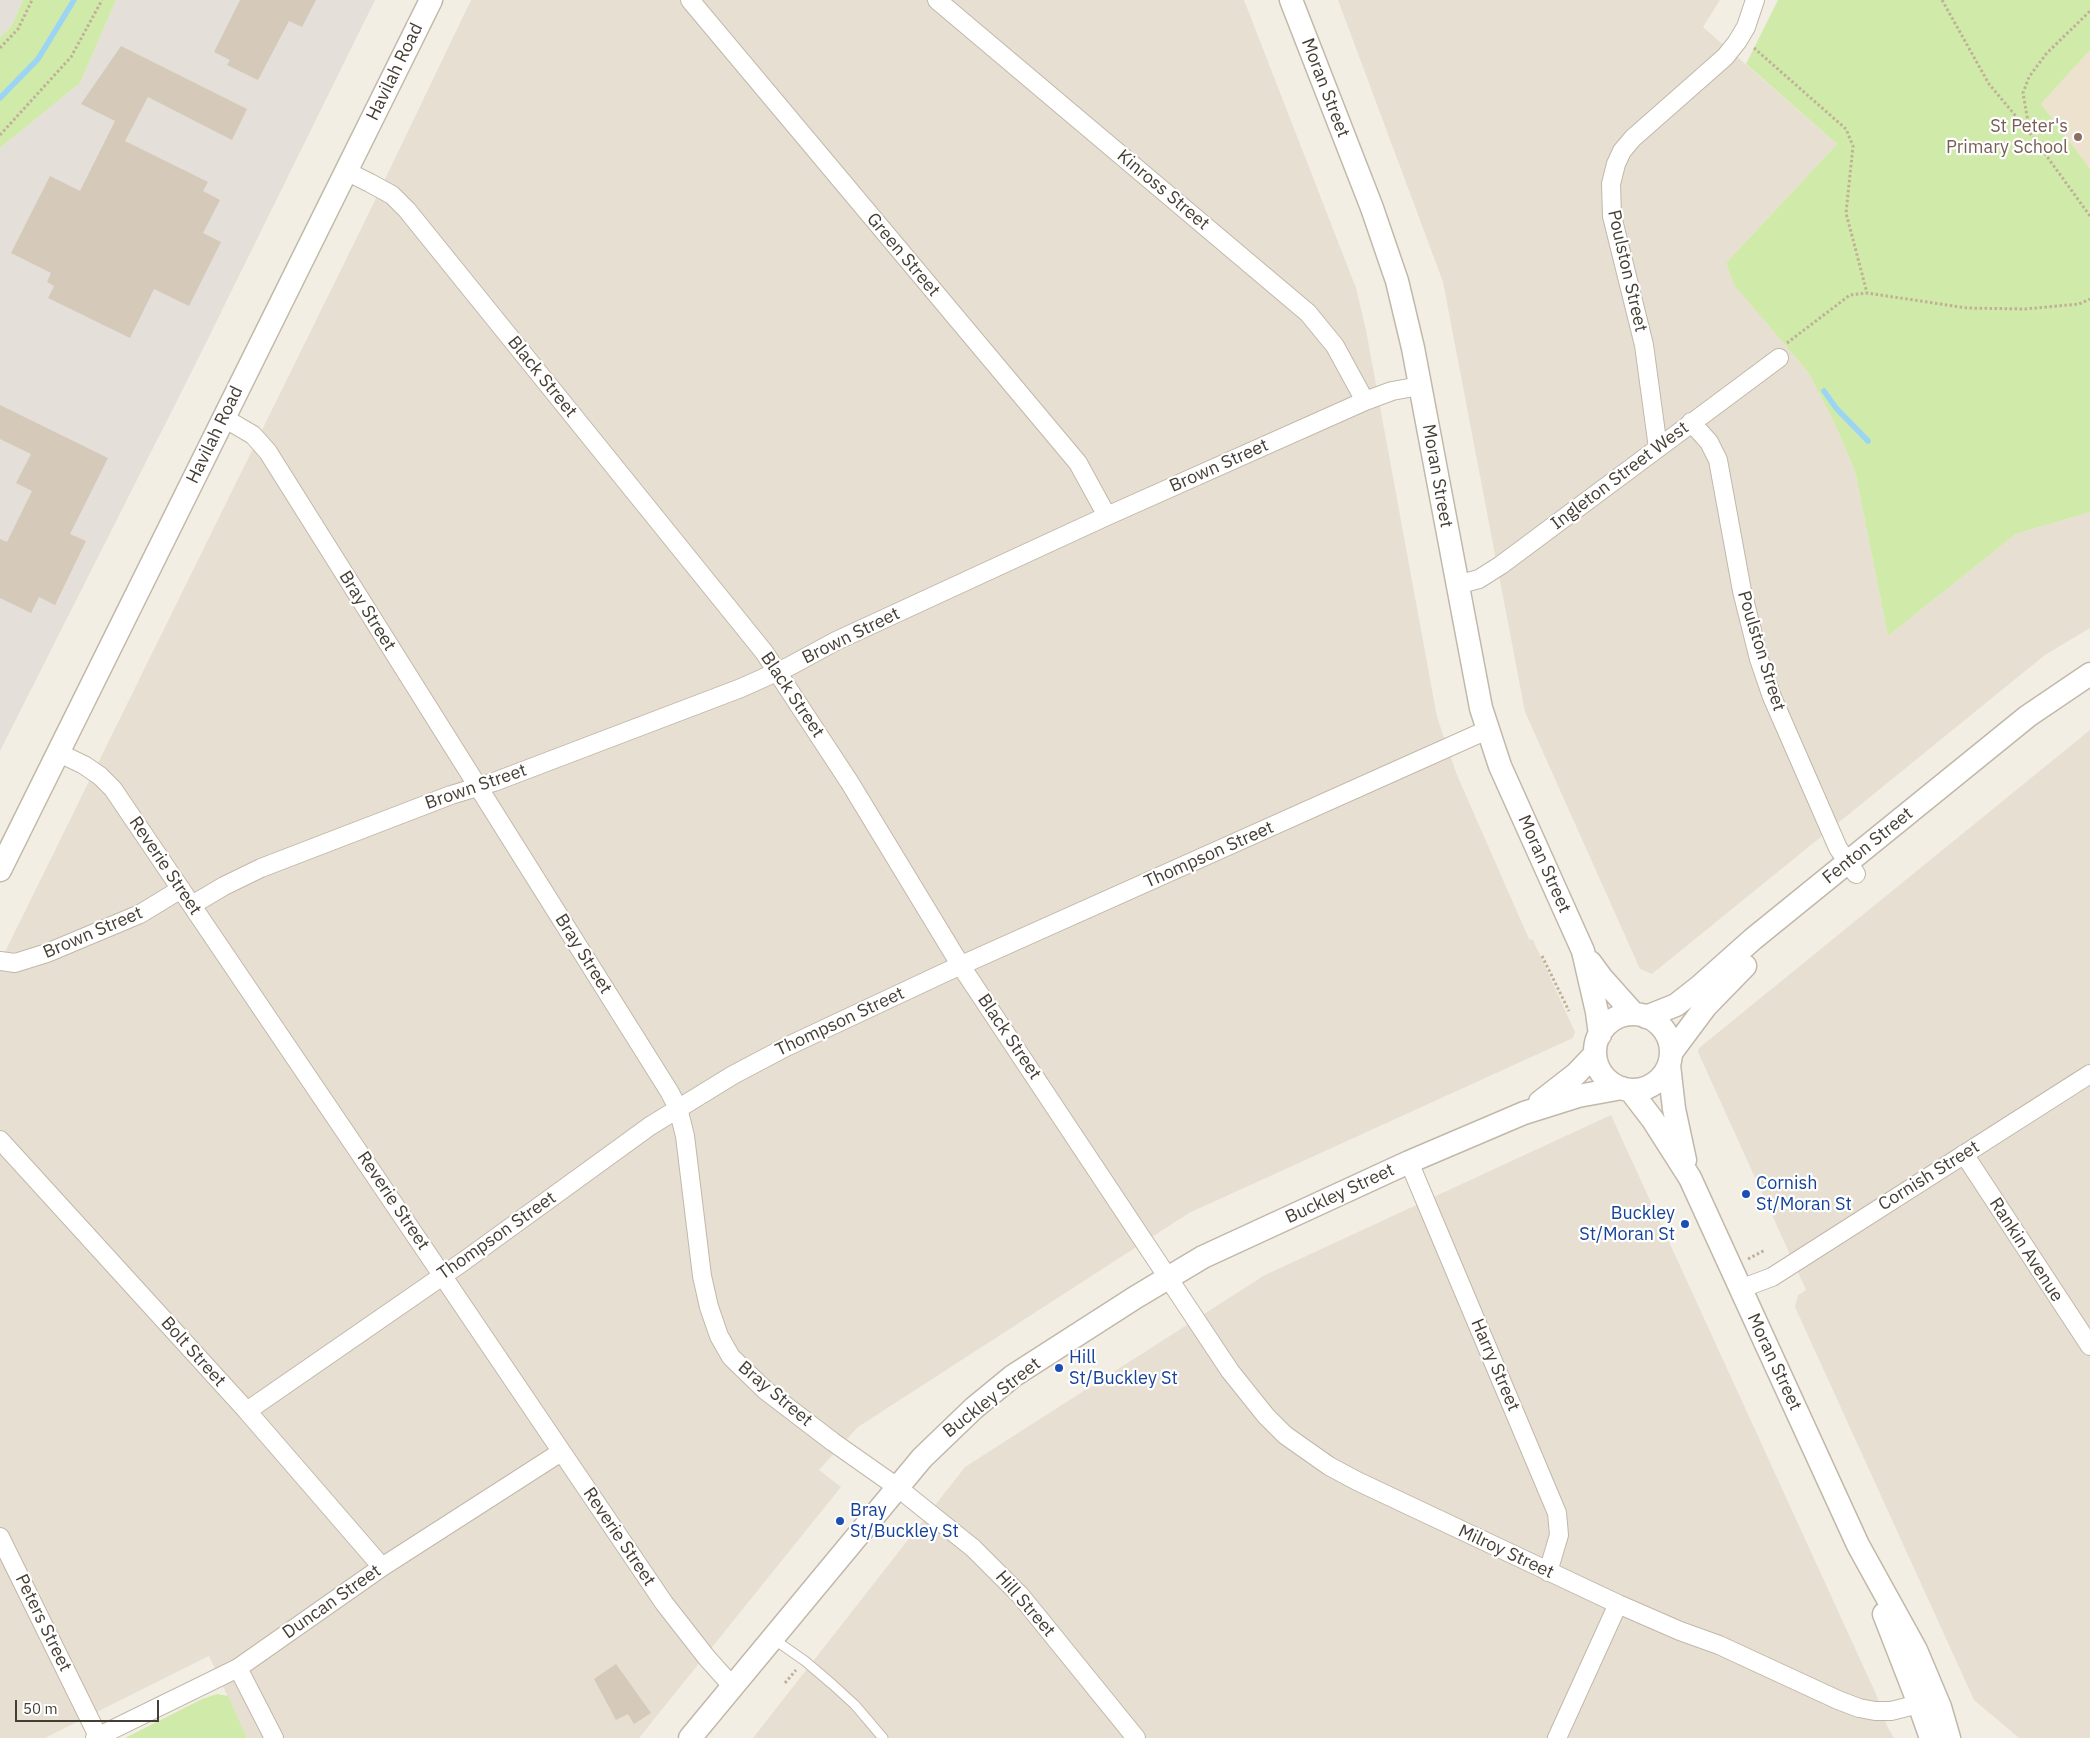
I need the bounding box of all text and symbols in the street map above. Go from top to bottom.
street label: Havilah Road [362,20,428,124]
street label: Moran Street [1296,35,1354,141]
place label: St Peter's Primary School [1946,116,2068,158]
marker: St Peter's Primary School [2072,131,2084,143]
street label: Kinross Street [1112,145,1214,235]
street label: Poulston Street [1602,208,1652,334]
street label: Green Street [862,209,944,301]
street label: Black Street [503,332,581,422]
street label: Havilah Road [182,383,248,487]
street label: Ingleton Street West [1547,417,1693,535]
street label: Moran Street [1417,423,1457,529]
street label: Brown Street [1166,435,1272,497]
street label: Bray Street [334,567,400,655]
street label: Poulston Street [1732,588,1790,714]
street label: Brown Street [799,603,903,669]
street label: Black Street [756,648,828,742]
street label: Brown Street [422,760,530,814]
street label: Fenton Street [1819,803,1917,889]
street label: Moran Street [1513,812,1575,916]
street label: Reverie Street [124,813,206,919]
street label: Thompson Street [1141,817,1277,893]
street label: Brown Street [40,902,146,964]
street label: Bray Street [550,910,616,998]
street label: Thompson Street [772,983,908,1061]
street label: Black Street [973,990,1045,1084]
street label: Cornish Street [1874,1136,1984,1216]
street label: Reverie Street [352,1148,434,1254]
street label: Buckley Street [1282,1159,1398,1229]
place label: Cornish St/Moran St [1756,1173,1852,1216]
street label: Thompson Street [434,1187,560,1285]
marker: Cornish St/Moran St [1740,1188,1752,1200]
street label: Rankin Avenue [1984,1194,2068,1306]
place label: Buckley St/Moran St [1579,1203,1675,1246]
marker: Buckley St/Moran St [1679,1218,1691,1230]
street label: Moran Street [1742,1310,1806,1414]
street label: Bolt Street [156,1313,230,1391]
street label: Harry Street [1466,1316,1524,1414]
place label: Hill St/Buckley St [1069,1347,1178,1390]
street label: Buckley Street [939,1353,1045,1443]
street label: Bray Street [733,1357,817,1431]
marker: Hill St/Buckley St [1053,1362,1065,1374]
street label: Reverie Street [578,1484,660,1590]
place label: Bray St/Buckley St [850,1500,959,1542]
marker: Bray St/Buckley St [834,1515,846,1527]
street label: Milroy Street [1455,1520,1557,1584]
street label: Duncan Street [279,1560,385,1644]
street label: Hill Street [990,1567,1060,1641]
street label: Peters Street [10,1571,76,1675]
scale bar [18,1690,161,1722]
text: 50 m [23,1699,58,1718]

